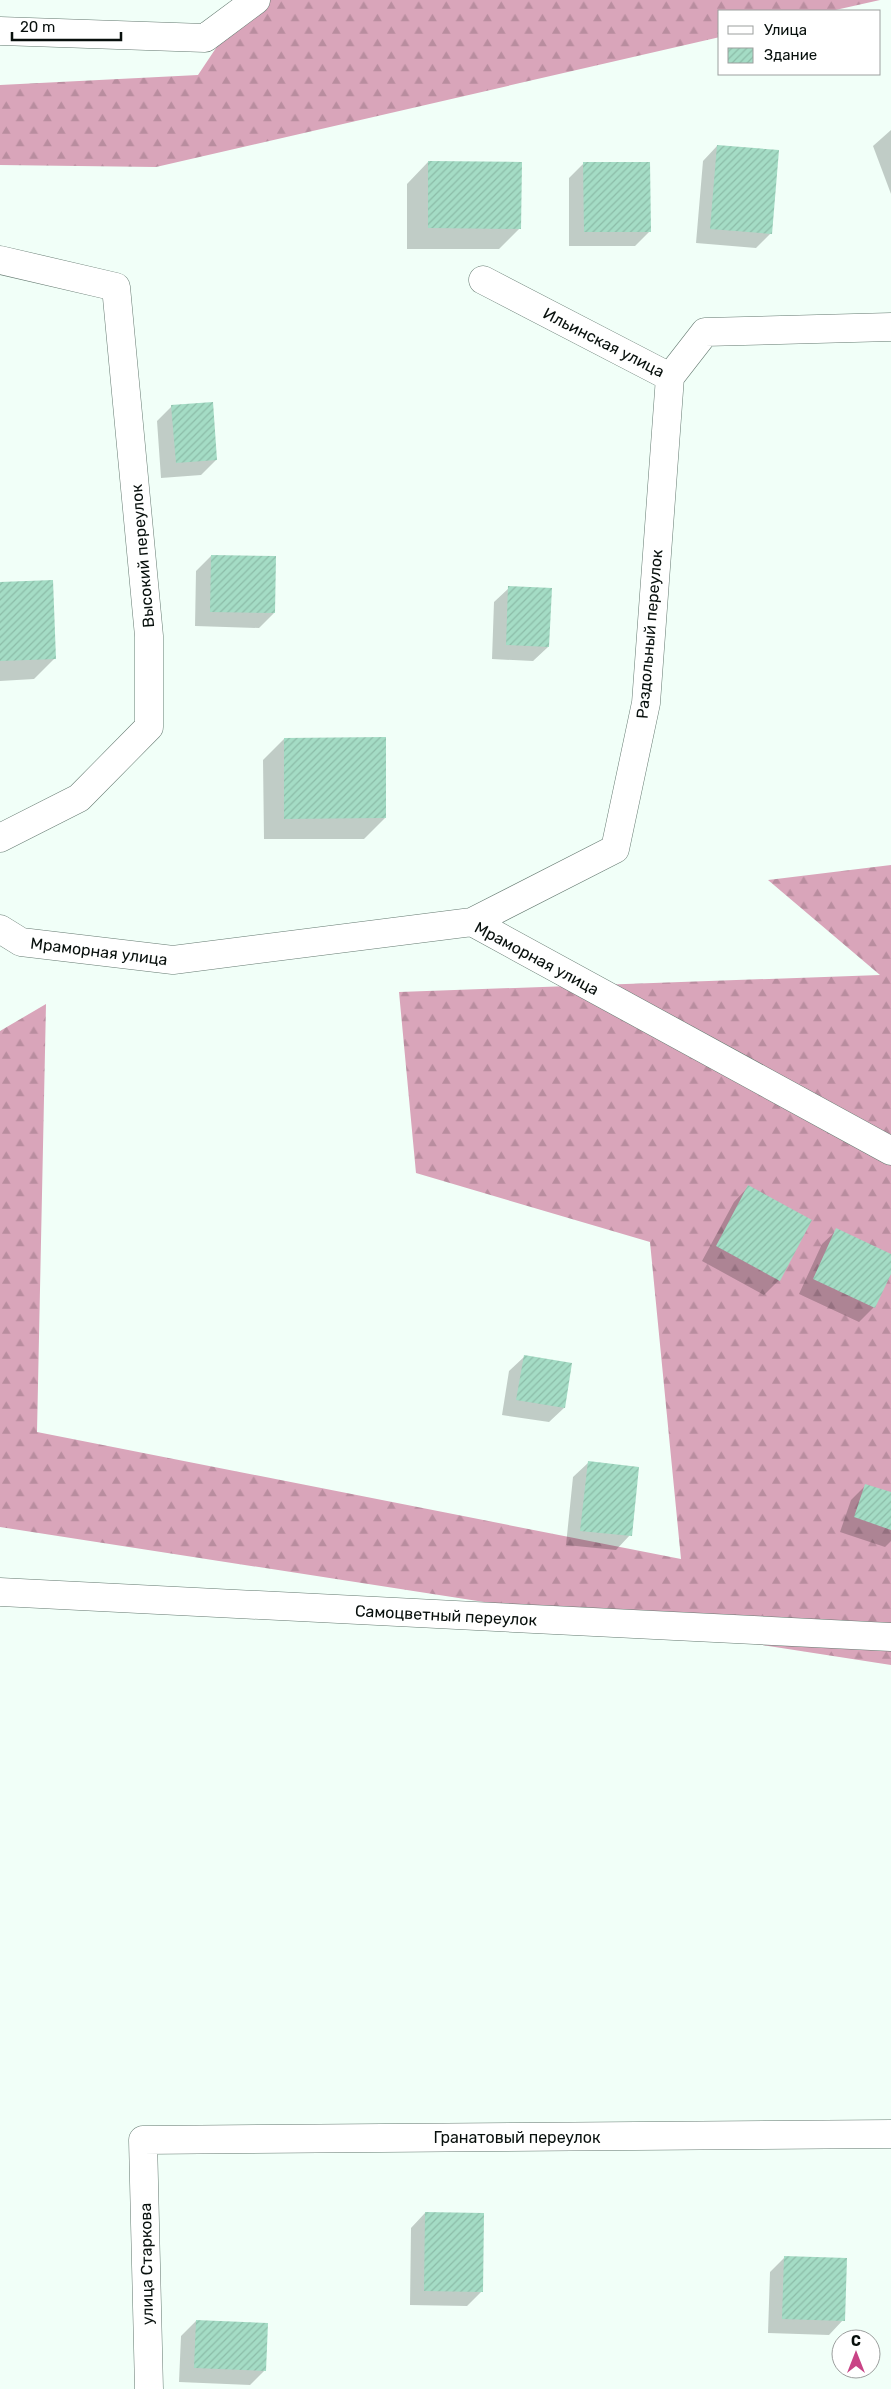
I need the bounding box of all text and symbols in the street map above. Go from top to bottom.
scale bar [12,10,121,42]
legend [718,10,881,75]
text: 20 m [20,18,55,36]
text: Улица [764,21,807,39]
text: Здание [764,46,817,64]
street label: Ильинская улица [540,304,668,381]
street label: Высокий переулок [127,483,158,628]
street label: Раздольный переулок [633,548,666,719]
street label: Мраморная улица [471,918,602,999]
street label: Мраморная улица [29,934,169,969]
street label: Самоцветный переулок [354,1601,538,1630]
street label: Гранатовый переулок [433,2128,601,2147]
street label: улица Старкова [136,2203,157,2325]
north arrow [831,2329,881,2379]
text: С [851,2333,861,2350]

